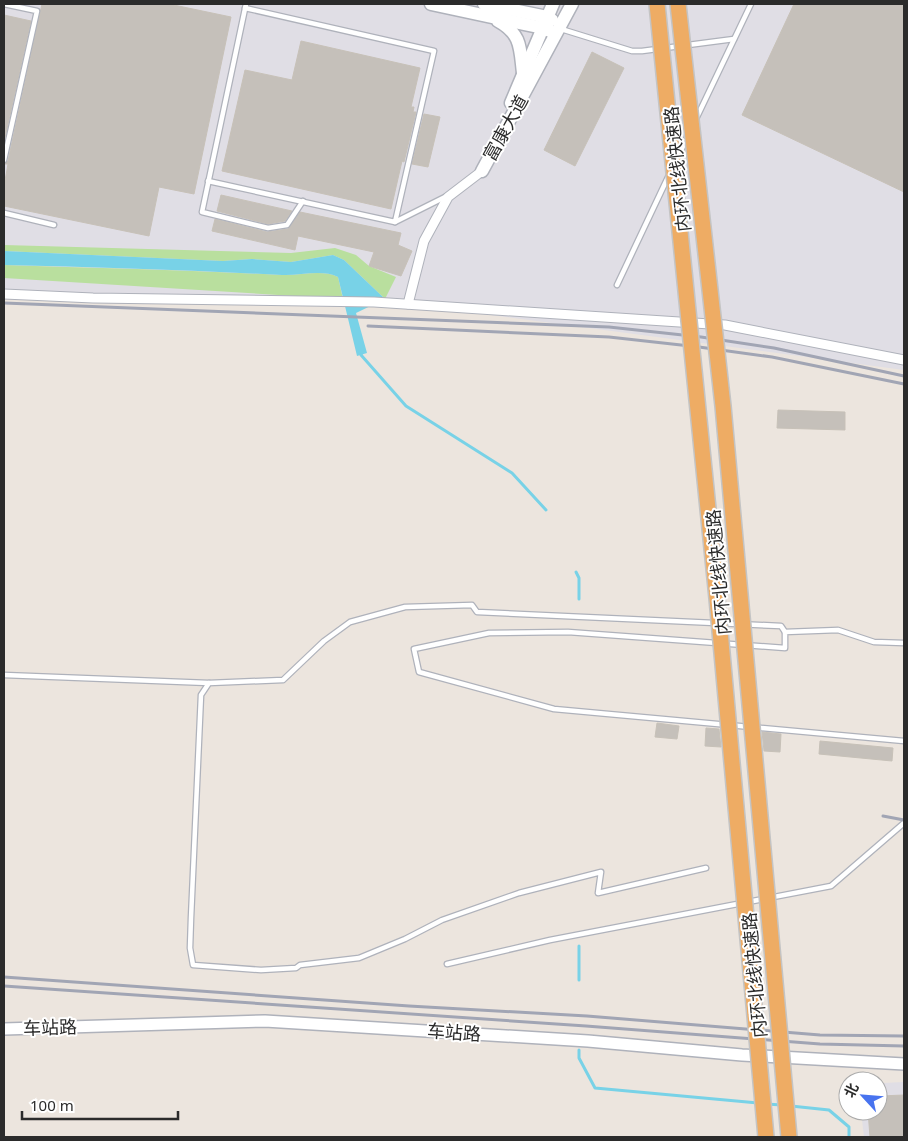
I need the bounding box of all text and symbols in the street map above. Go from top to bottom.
street label: 富康大道 [477,90,533,165]
street label: 内环北线快速路 [658,105,696,233]
street label: 内环北线快速路 [701,508,735,636]
street label: 内环北线快速路 [737,911,771,1039]
street label: 车站路 [23,1014,77,1040]
street label: 车站路 [426,1018,482,1046]
north arrow [838,1071,888,1121]
text: 北 [839,1080,862,1101]
scale bar [22,1088,179,1120]
text: 100 m [30,1095,74,1115]

